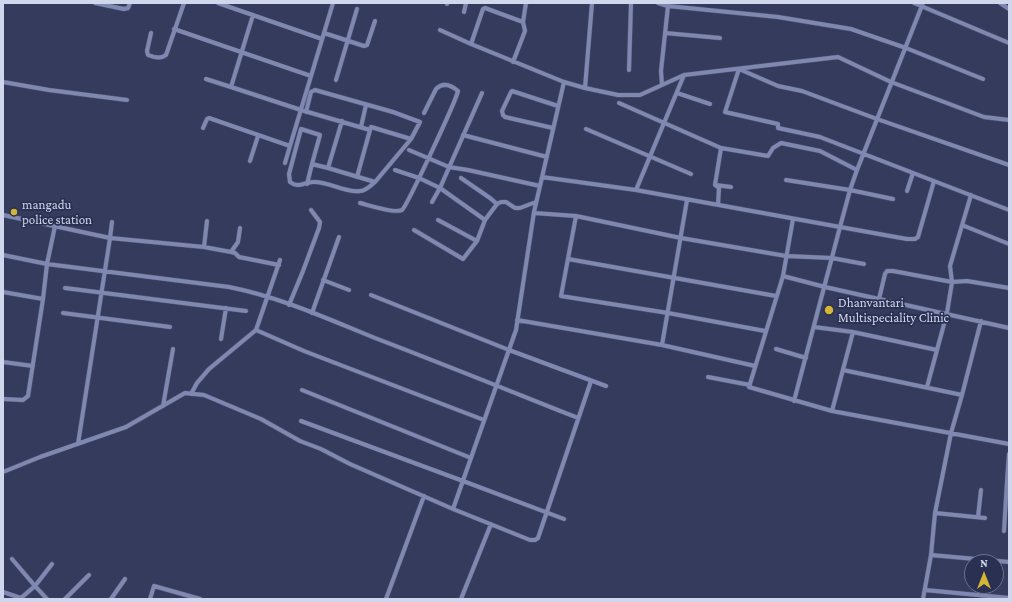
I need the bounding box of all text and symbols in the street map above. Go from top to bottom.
place label: mangadu police station [22,197,92,228]
marker: mangadu police station [9,207,19,217]
place label: Dhanvantari Multispeciality Clinic [838,295,949,326]
marker: Dhanvantari Multispeciality Clinic [823,304,835,316]
north arrow [964,554,1004,594]
text: N [980,557,988,569]

